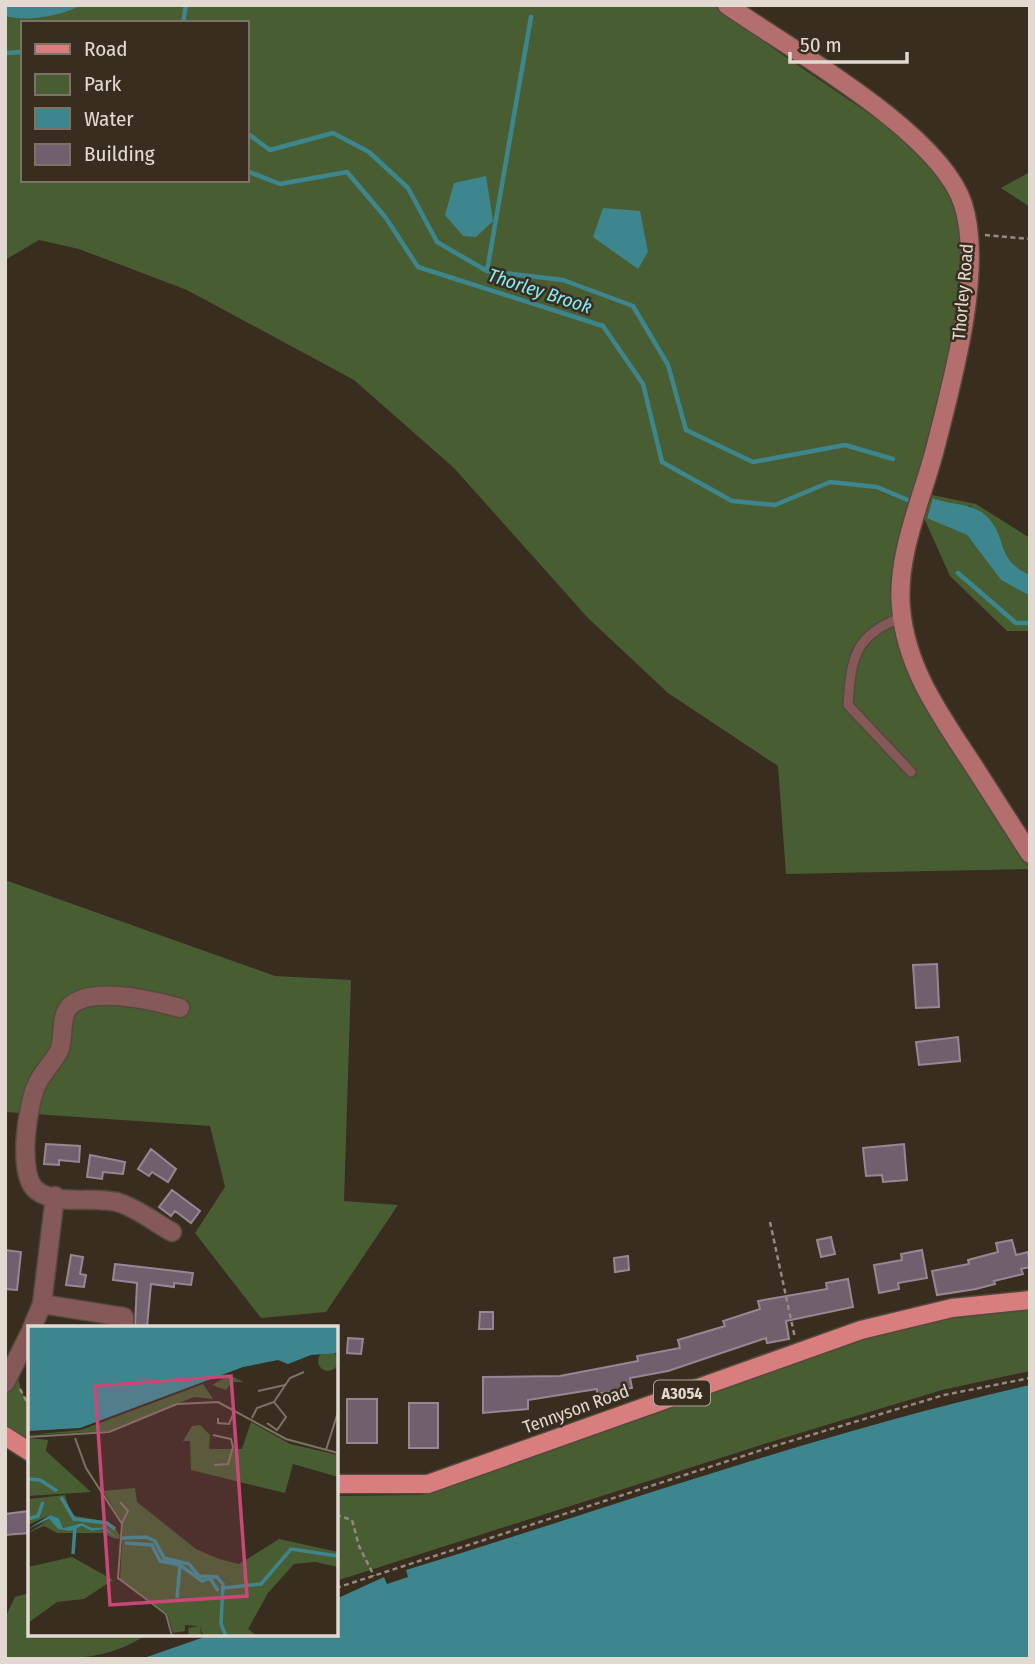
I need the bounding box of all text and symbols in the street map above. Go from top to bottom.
legend [21,21,248,182]
scale bar [790,21,907,65]
text: 50 m [800,32,842,58]
text: Road [84,36,128,62]
text: Park [84,71,122,97]
text: Water [84,106,134,132]
text: Building [84,141,155,167]
street label: Thorley Road [948,243,978,341]
water label: Thorley Brook [485,263,595,319]
inset map [28,1326,338,1636]
street label: Tennyson Road [520,1380,632,1438]
road number: A3054 [654,1380,710,1406]

